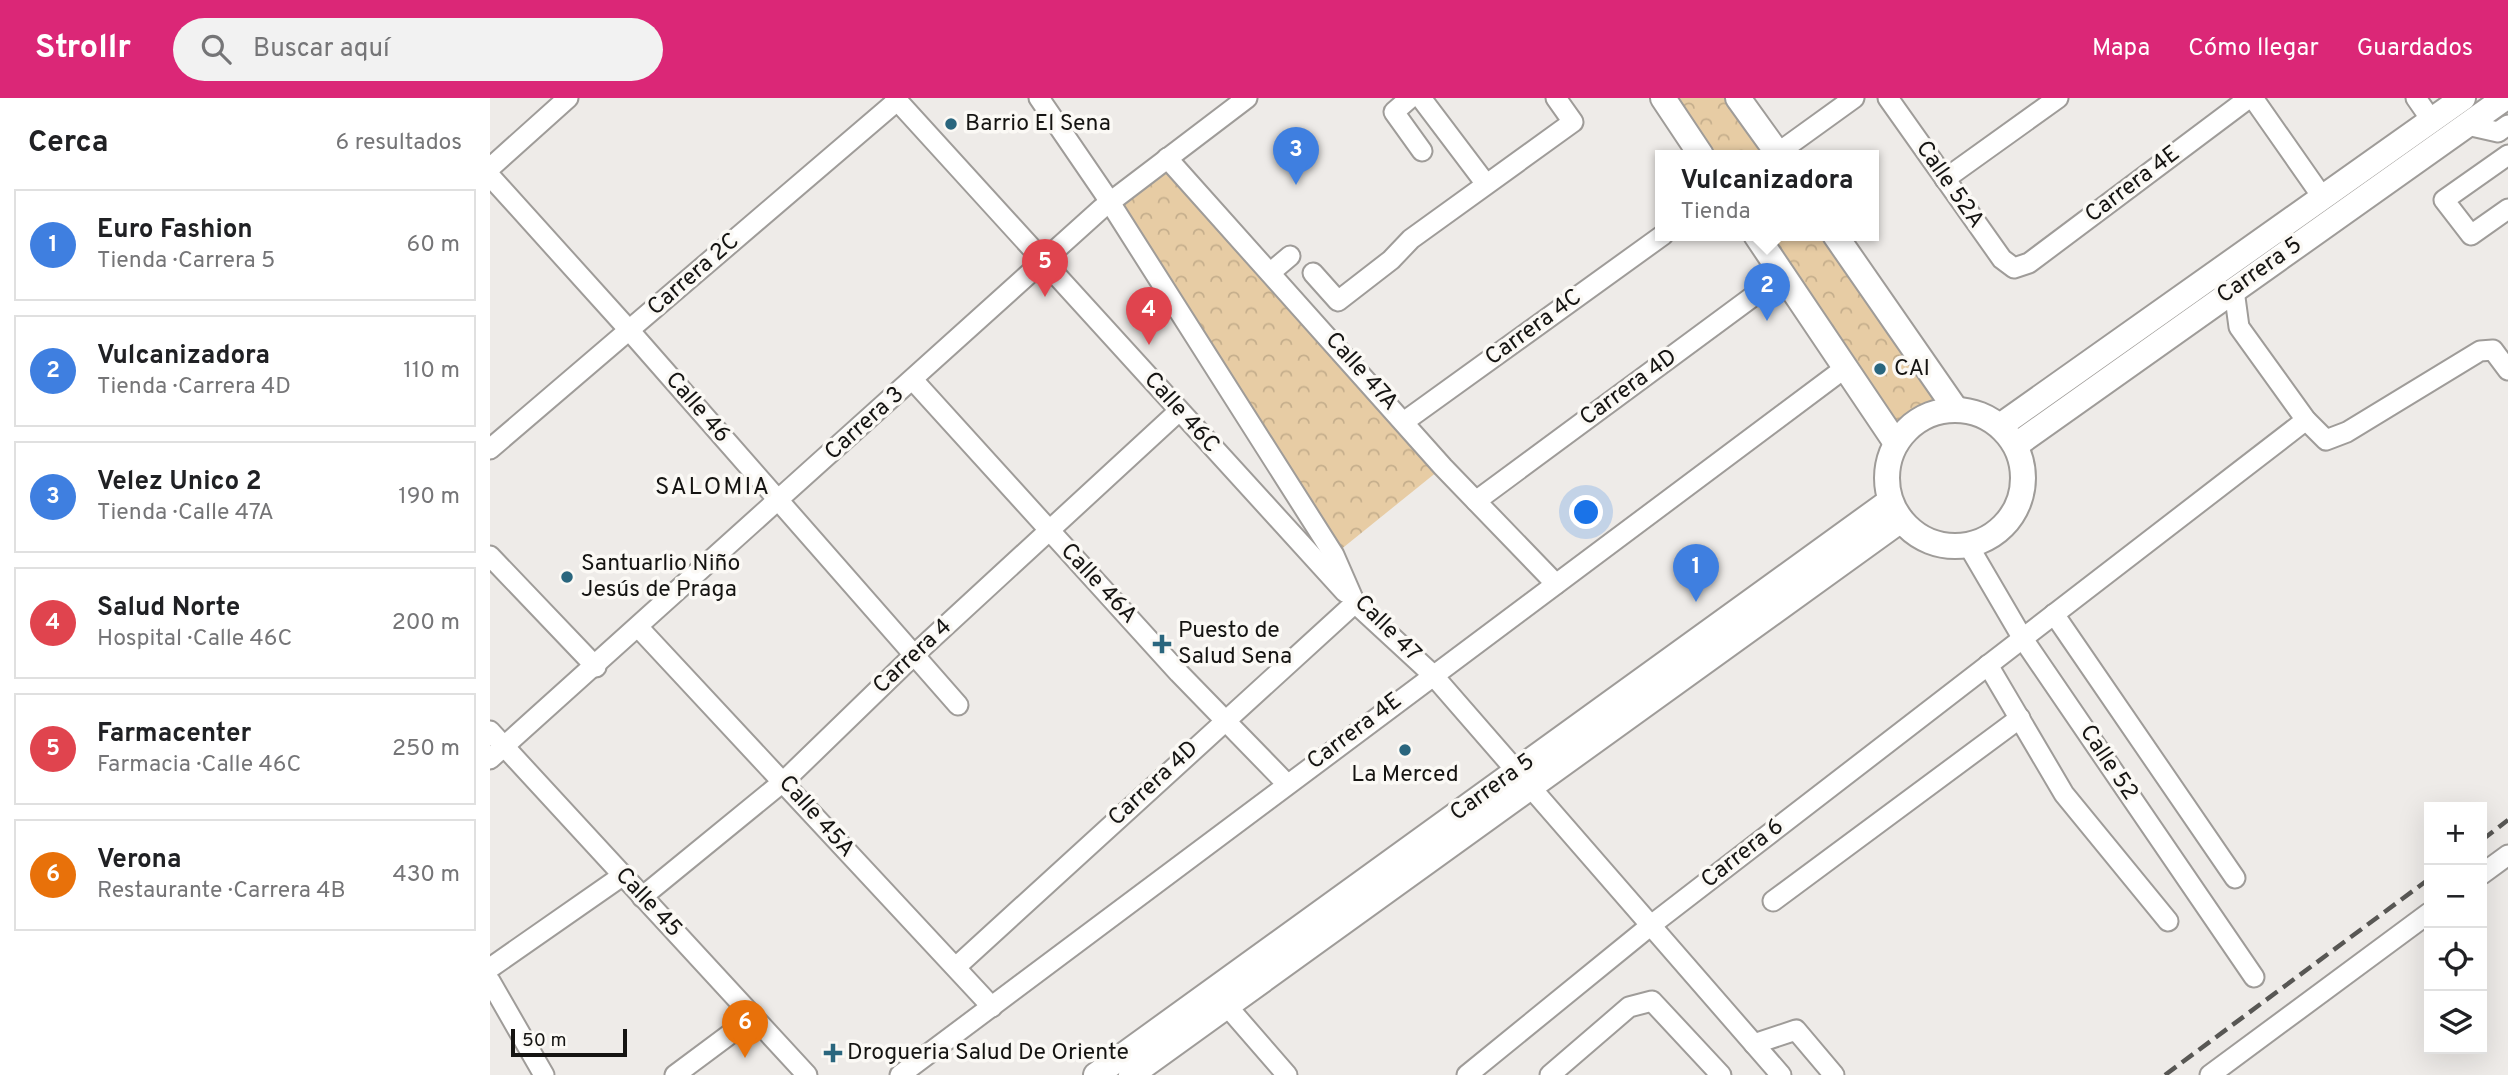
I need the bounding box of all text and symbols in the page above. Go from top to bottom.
search box [173,18,663,81]
text: Strollr [35,28,131,70]
icon: search [197,30,235,68]
text: Buscar aquí [253,33,390,66]
text: Mapa [2092,34,2150,64]
text: Cómo llegar [2188,34,2319,64]
text: Guardados [2357,34,2473,64]
place label: Barrio El Sena [965,110,1111,139]
marker: Barrio El Sena [943,116,959,132]
text: Cerca [28,125,108,162]
pin: 3 [1273,127,1319,185]
text: 6 resultados [336,129,462,158]
street label: Calle 52A [1908,135,1990,235]
street label: Carrera 4E [2080,140,2186,230]
popup [1655,150,1879,241]
text: Vulcanizadora [1681,165,1853,198]
text: Tienda [1681,198,1751,227]
text: Euro Fashion [97,214,253,247]
street label: Carrera 2C [642,227,746,323]
text: 1 [48,231,58,260]
text: 60 m [407,231,460,260]
street label: Carrera 5 [2212,231,2308,311]
pin: 5 [1022,239,1068,297]
text: Tienda · Carrera 5 [97,247,275,276]
pin: 2 [1744,263,1790,321]
street label: Carrera 4C [1480,283,1588,373]
pin: 4 [1126,287,1172,345]
street label: Calle 47A [1318,327,1404,417]
text: Vulcanizadora [97,340,270,373]
street label: Carrera 4D [1575,343,1683,433]
place label: CAI [1894,355,1930,384]
text: 2 [46,357,60,386]
text: 110 m [403,357,460,386]
marker: CAI [1872,361,1888,377]
street label: Calle 46 [658,366,736,450]
street label: Calle 46C [1137,366,1225,460]
text: Tienda · Carrera 4D [97,373,291,402]
street label: Carrera 3 [819,381,911,467]
text: Velez Unico 2 [97,466,262,499]
district label: SALOMIA [655,473,771,503]
text: 3 [46,483,60,512]
text: 190 m [398,483,460,512]
your location [1569,495,1603,529]
text: Tienda · Calle 47A [97,499,274,528]
street label: Calle 46A [1053,538,1143,630]
pin: 1 [1673,544,1719,602]
place label: Santuarlio Niño Jesús de Praga [581,550,740,605]
marker: Santuarlio Niño Jesús de Praga [559,569,575,585]
street label: Calle 47 [1347,589,1427,669]
text: Salud Norte [97,592,240,625]
text: 4 [46,609,60,638]
text: 200 m [392,609,460,638]
street label: Carrera 4 [868,613,958,701]
place label: Puesto de Salud Sena [1178,617,1292,672]
text: Hospital · Calle 46C [97,625,292,654]
marker: Puesto de Salud Sena [1152,634,1172,654]
street label: Carrera 4E [1302,687,1408,777]
text: Farmacenter [97,718,251,751]
street label: Calle 52 [2072,720,2144,806]
text: 5 [46,735,60,764]
text: 250 m [392,735,460,764]
street label: Carrera 4D [1103,735,1205,833]
marker: La Merced [1397,742,1413,758]
street label: Carrera 5 [1445,748,1541,828]
text: Farmacia · Calle 46C [97,751,301,780]
place label: La Merced [1351,761,1459,790]
street label: Calle 45A [772,770,860,864]
map controls [2424,802,2487,1054]
button: + [2424,802,2487,865]
street label: Carrera 6 [1696,813,1790,895]
text: Verona [97,844,181,877]
text: 6 [46,861,60,890]
text: 430 m [392,861,460,890]
street label: Calle 45 [608,862,688,944]
button: − [2424,865,2487,928]
text: Restaurante · Carrera 4B [97,877,346,906]
button: locate [2424,928,2487,991]
button: layers [2424,991,2487,1054]
pin: 6 [722,1000,768,1058]
scale bar [511,1026,626,1058]
text: 50 m [522,1029,567,1053]
place label: Drogueria Salud De Oriente [847,1039,1129,1068]
marker: Drogueria Salud De Oriente [825,1045,841,1061]

